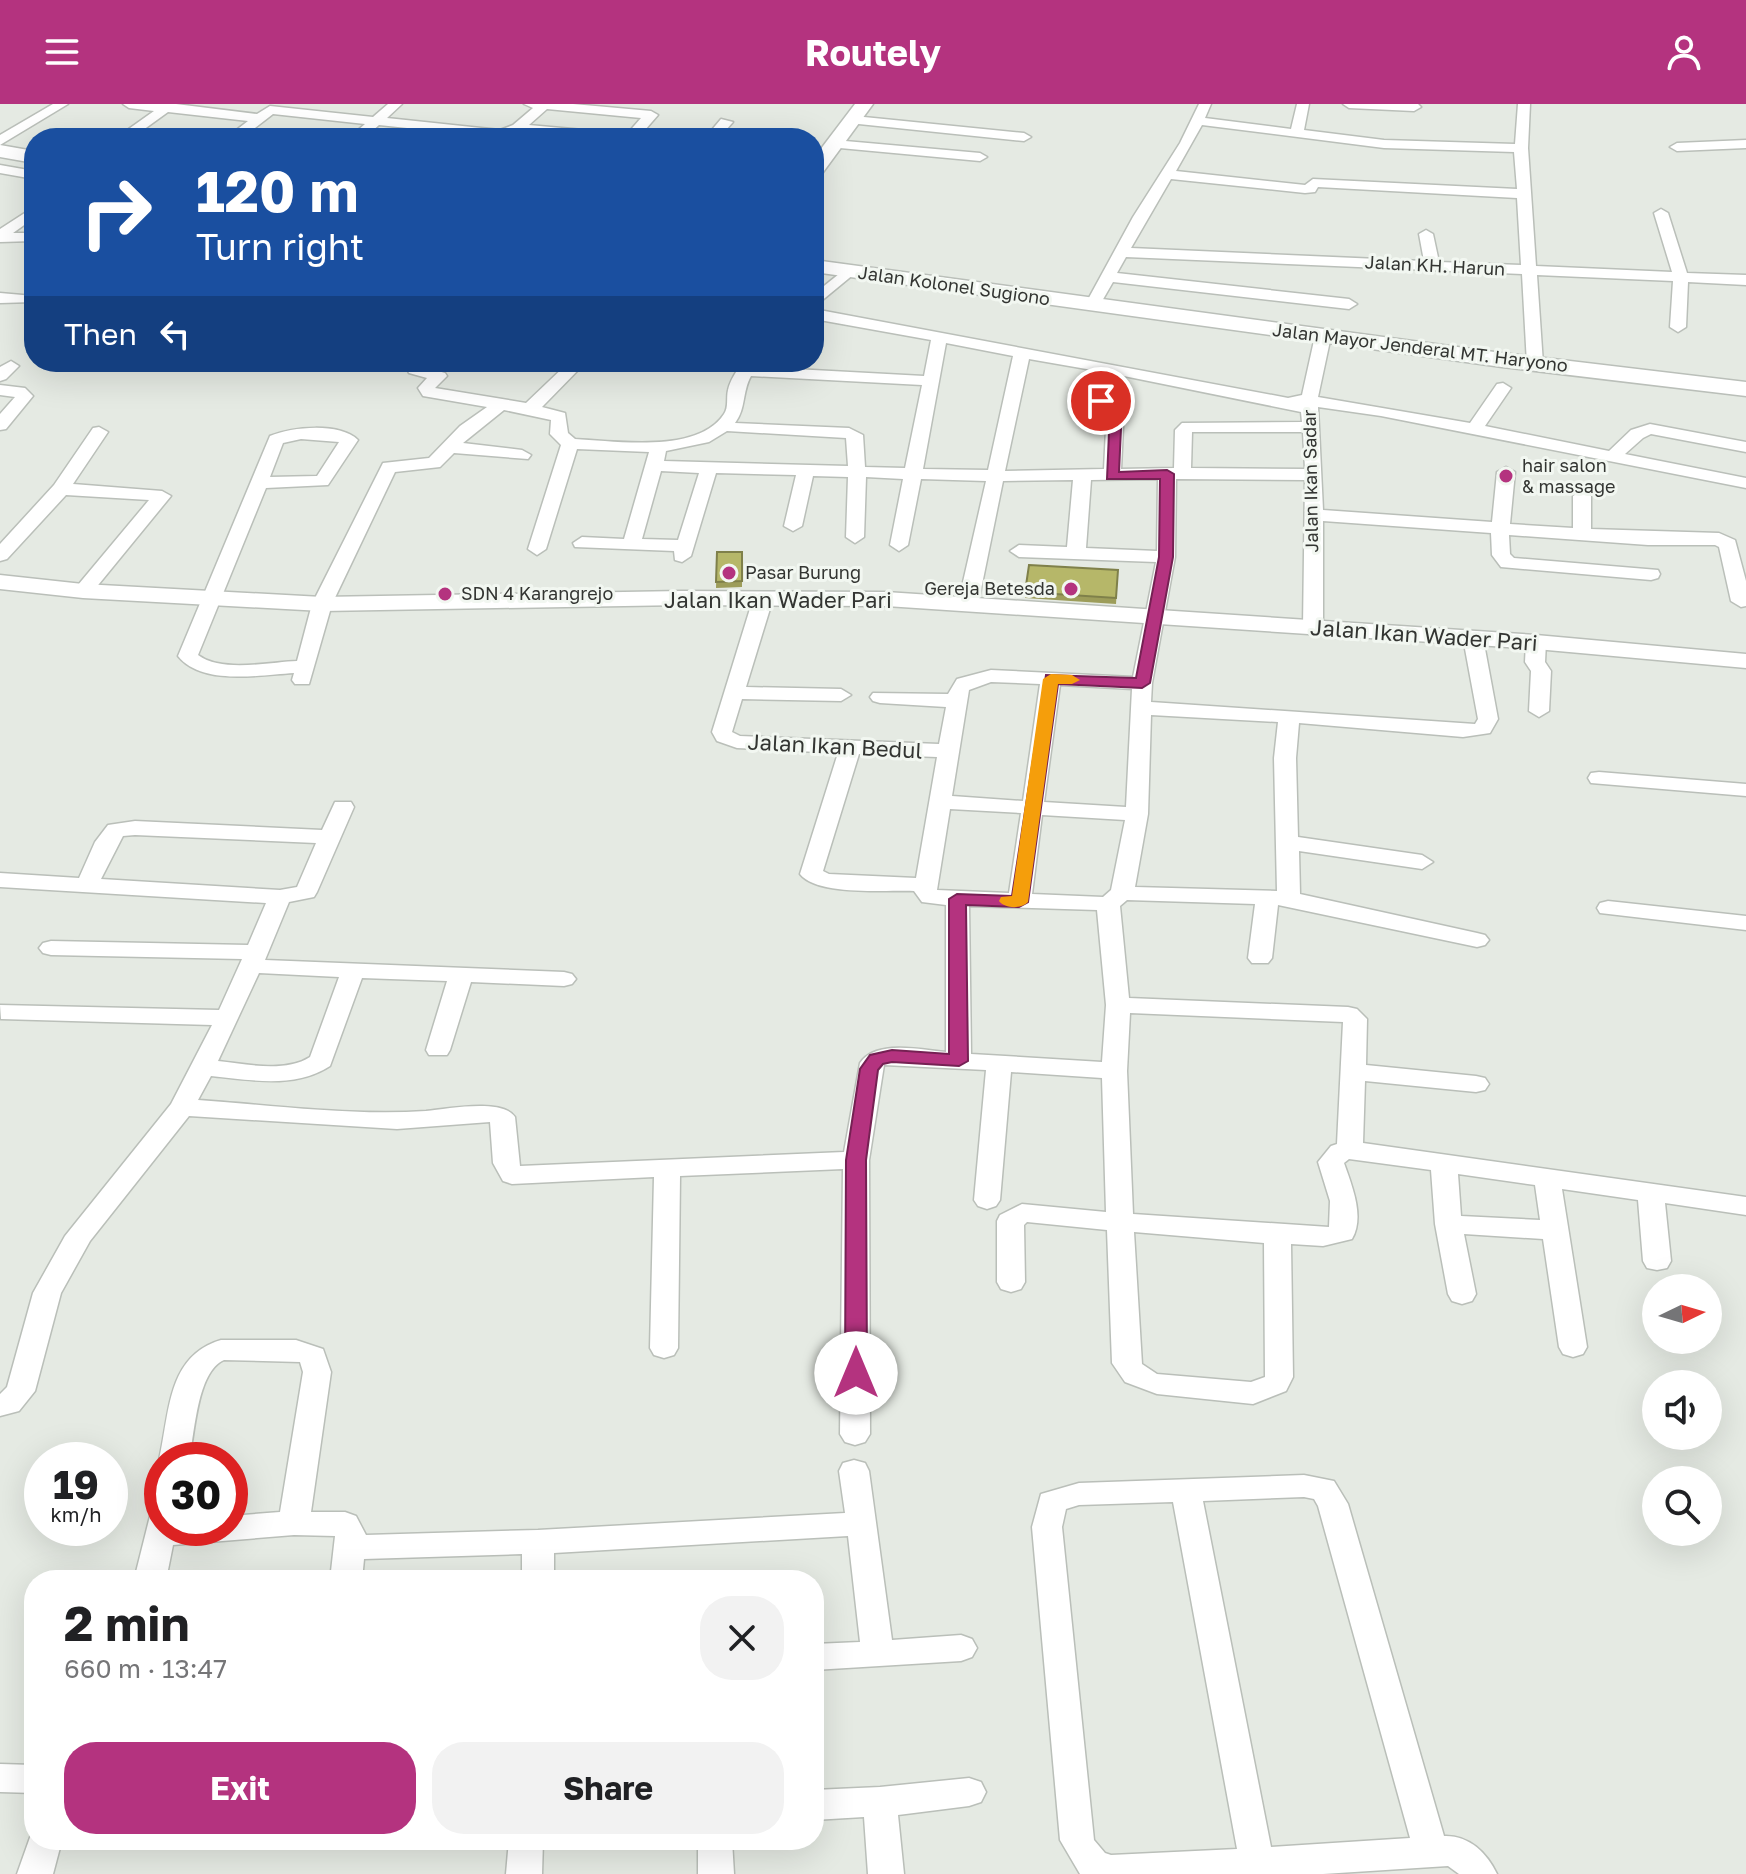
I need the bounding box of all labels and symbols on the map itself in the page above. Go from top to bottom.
street label: Jalan KH. Harun [1364,250,1506,280]
street label: Jalan Kolonel Sugiono [857,261,1052,309]
street label: Jalan Mayor Jenderal MT. Haryono [1271,318,1569,376]
pin [1067,367,1135,435]
street label: Jalan Ikan Sadar [1298,409,1322,553]
place label: hair salon & massage [1522,454,1615,497]
marker: hair salon & massage [1497,467,1515,485]
place label: Pasar Burung [745,561,861,583]
marker: Pasar Burung [720,564,738,582]
place label: Gereja Betesda [924,577,1055,599]
marker: Gereja Betesda [1062,580,1080,598]
place label: SDN 4 Karangrejo [461,582,613,604]
marker: SDN 4 Karangrejo [436,585,454,603]
street label: Jalan Ikan Wader Pari [664,586,892,613]
street label: Jalan Ikan Wader Pari [1309,613,1539,656]
street label: Jalan Ikan Bedul [747,727,923,764]
north arrow [1642,1274,1722,1354]
position arrow [814,1331,898,1415]
speed limit sign: 30 [144,1442,248,1546]

